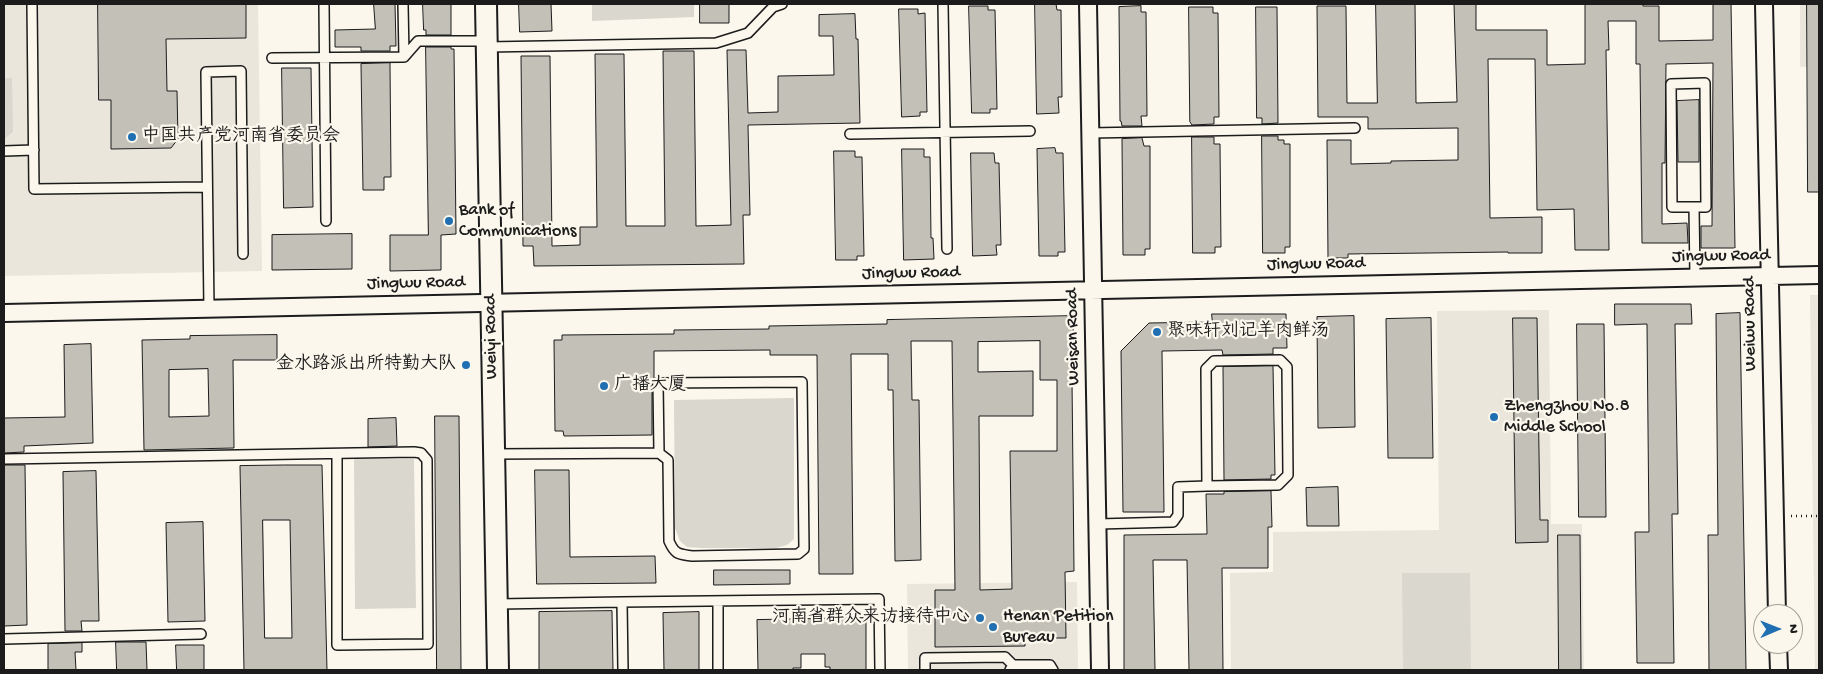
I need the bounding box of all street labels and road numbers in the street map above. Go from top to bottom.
street label: Jingwu Road [1672,245,1770,269]
street label: Jingwu Road [1267,253,1365,277]
street label: Jingwu Road [862,262,960,286]
street label: Jingwu Road [367,272,465,296]
street label: Weiwu Road [1739,277,1763,371]
street label: Weisan Road [1062,288,1086,386]
street label: Weiyi Road [480,294,504,380]

